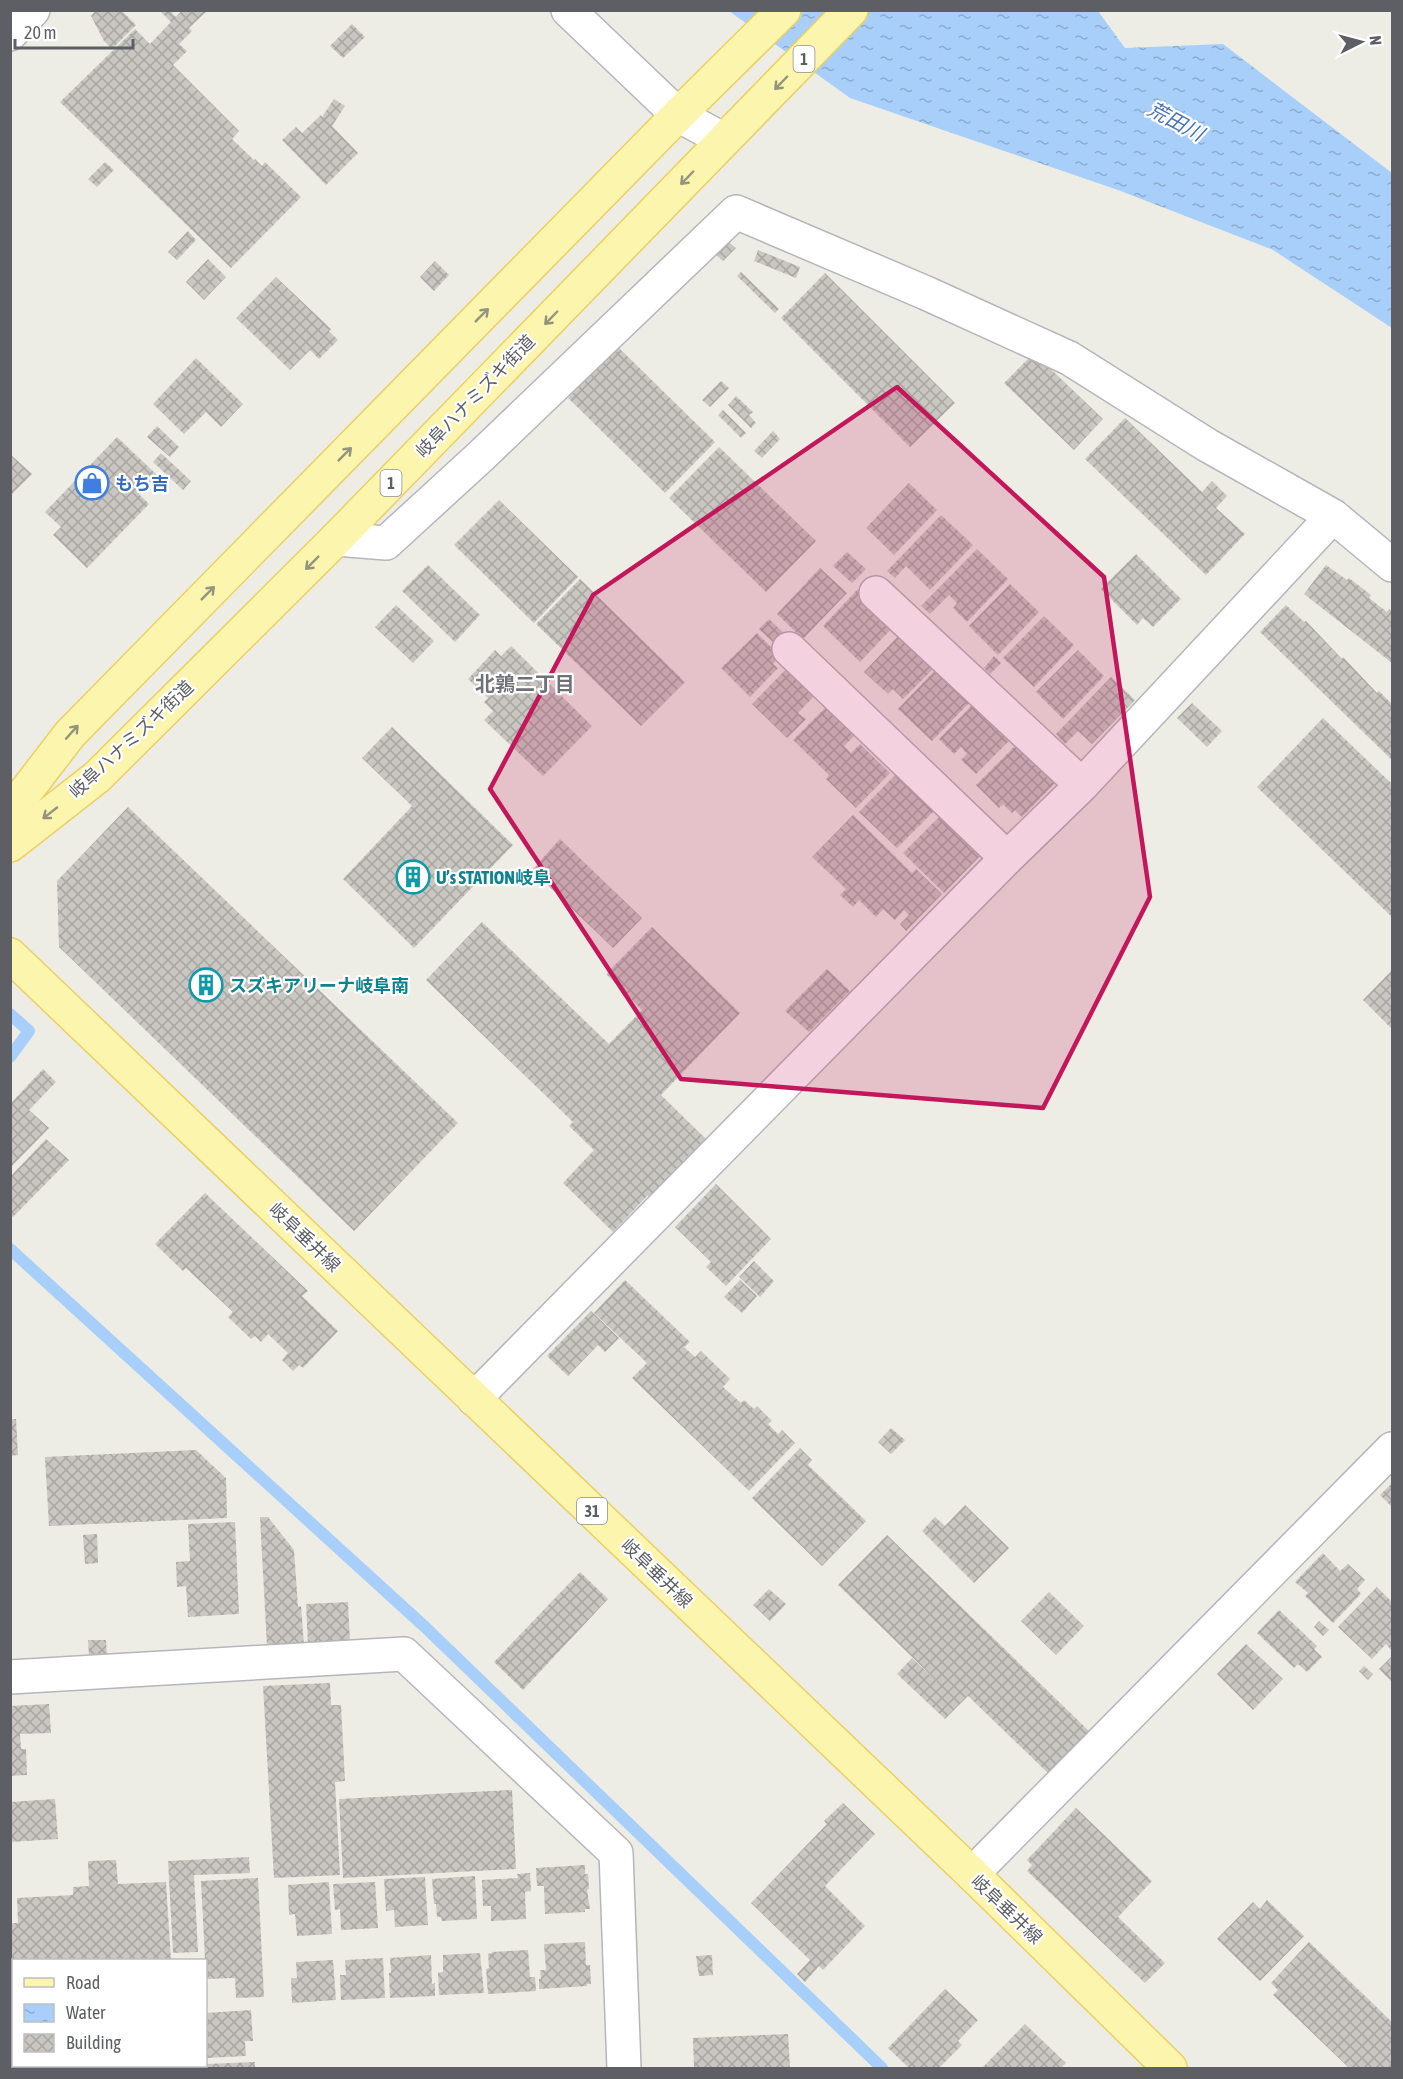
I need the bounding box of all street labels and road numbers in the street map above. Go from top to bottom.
road number: 1 [794,46,814,72]
street label: 岐阜ハナミズキ街道 [411,330,539,462]
road number: 1 [380,470,402,496]
street label: 岐阜ハナミズキ街道 [65,676,197,802]
street label: 岐阜垂井線 [265,1198,345,1276]
road number: 31 [577,1498,607,1524]
street label: 岐阜垂井線 [617,1534,697,1612]
street label: 岐阜垂井線 [967,1870,1047,1948]

